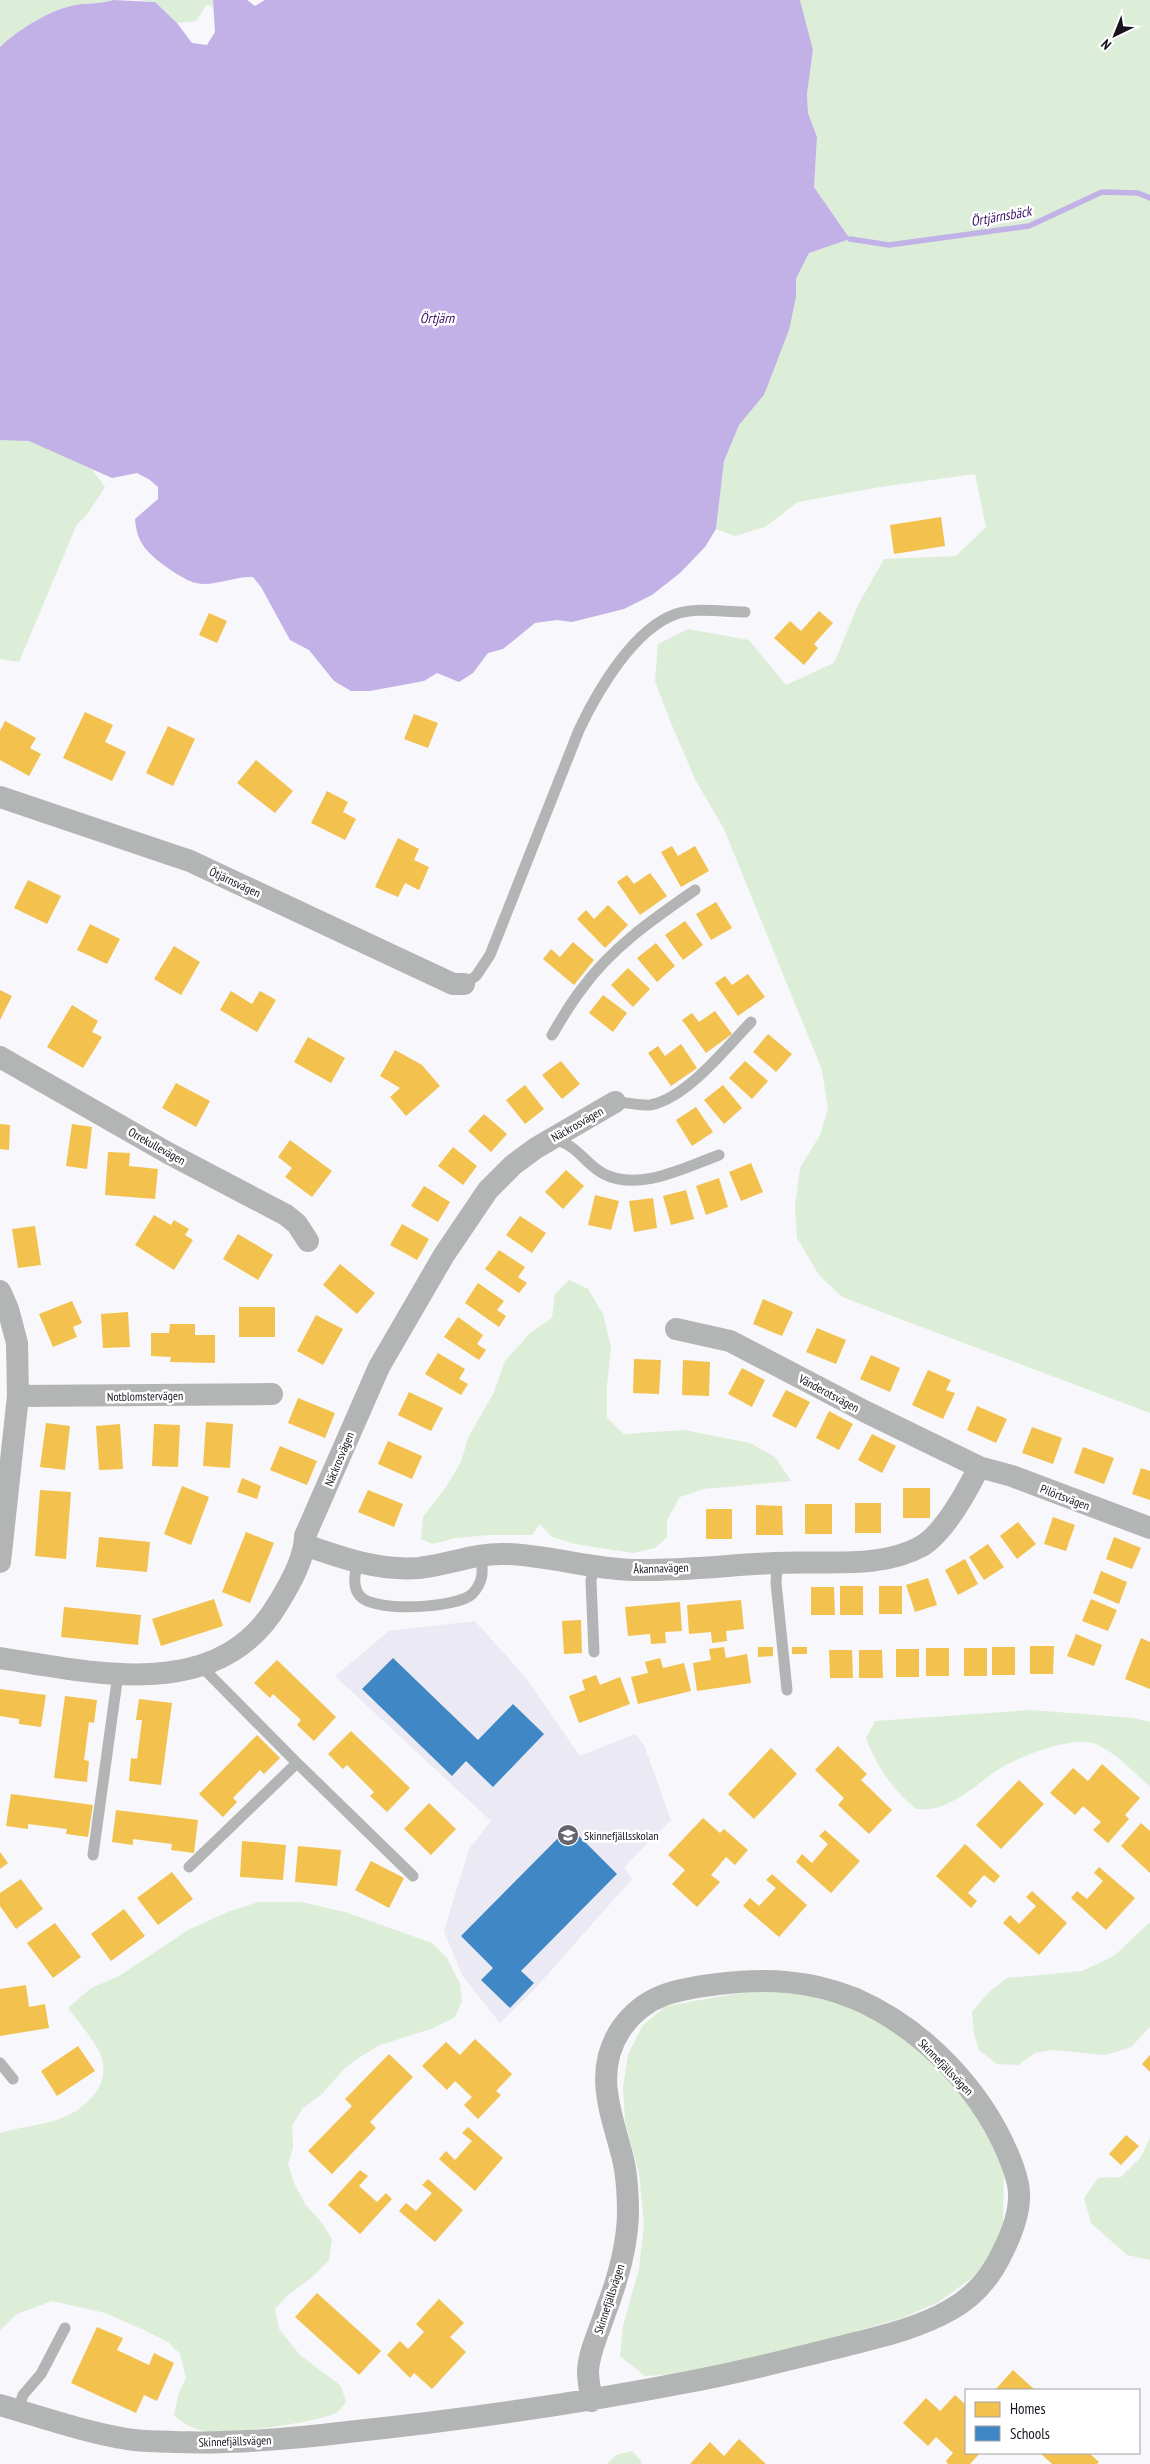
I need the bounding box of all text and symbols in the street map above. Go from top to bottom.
north arrow [1090,10,1140,60]
text: N [1097,35,1115,54]
water label: Örtjärnsbäck [969,202,1034,230]
water label: Örtjärn [420,309,455,327]
street label: Ötjärnsvägen [207,864,263,900]
street label: Näckrosvägen [548,1103,606,1145]
street label: Orrekullevägen [126,1124,188,1168]
street label: Vänderotsvägen [795,1370,862,1415]
street label: Notblomstervägen [107,1388,183,1404]
street label: Näckrosvägen [321,1430,357,1488]
street label: Pilörtsvägen [1038,1481,1092,1513]
street label: Åkannavägen [633,1560,689,1576]
school or university icon: Skinnefjällsskolan [556,1823,580,1847]
place label: Skinnefjällsskolan [584,1828,659,1843]
street label: Skinnefjällsvägen [915,2036,977,2098]
street label: Skinnefjällsvägen [591,2262,627,2336]
legend [965,2389,1140,2454]
text: Homes [1010,2399,1046,2418]
text: Schools [1010,2424,1050,2443]
street label: Skinnefjällsvägen [198,2432,272,2450]

